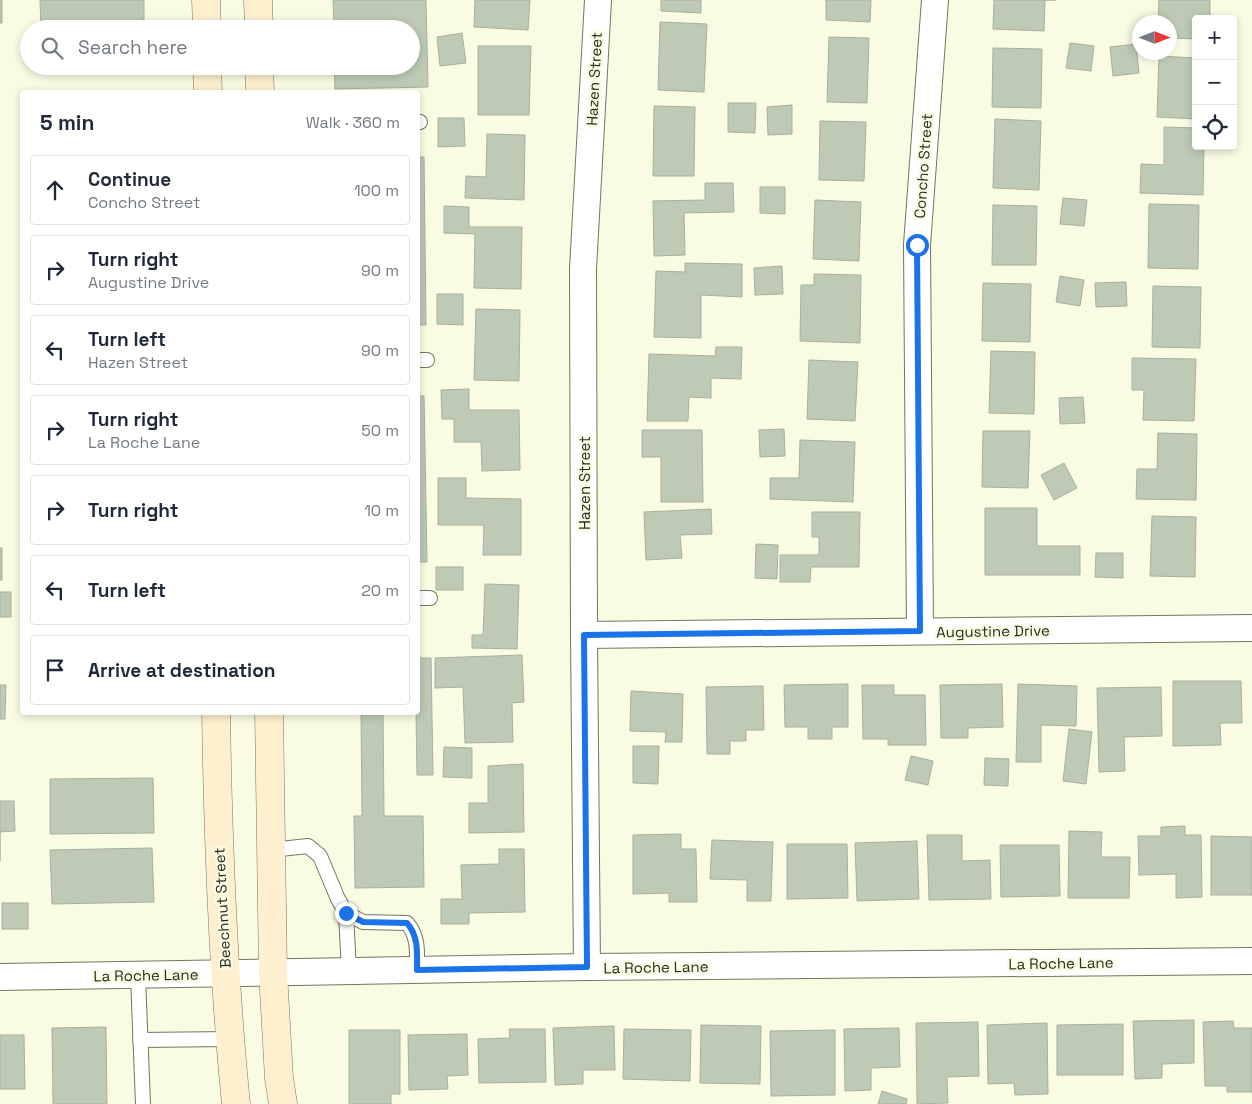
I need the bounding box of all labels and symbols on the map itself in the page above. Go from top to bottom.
north arrow [1132,15,1177,60]
street label: Hazen Street [582,32,606,126]
street label: Concho Street [910,113,936,219]
route start [906,234,929,257]
street label: Hazen Street [575,436,594,530]
street label: Augustine Drive [936,621,1050,641]
street label: Beechnut Street [209,847,235,969]
route end [335,902,358,925]
street label: La Roche Lane [1008,953,1114,973]
street label: La Roche Lane [603,957,709,977]
street label: La Roche Lane [93,965,199,985]

